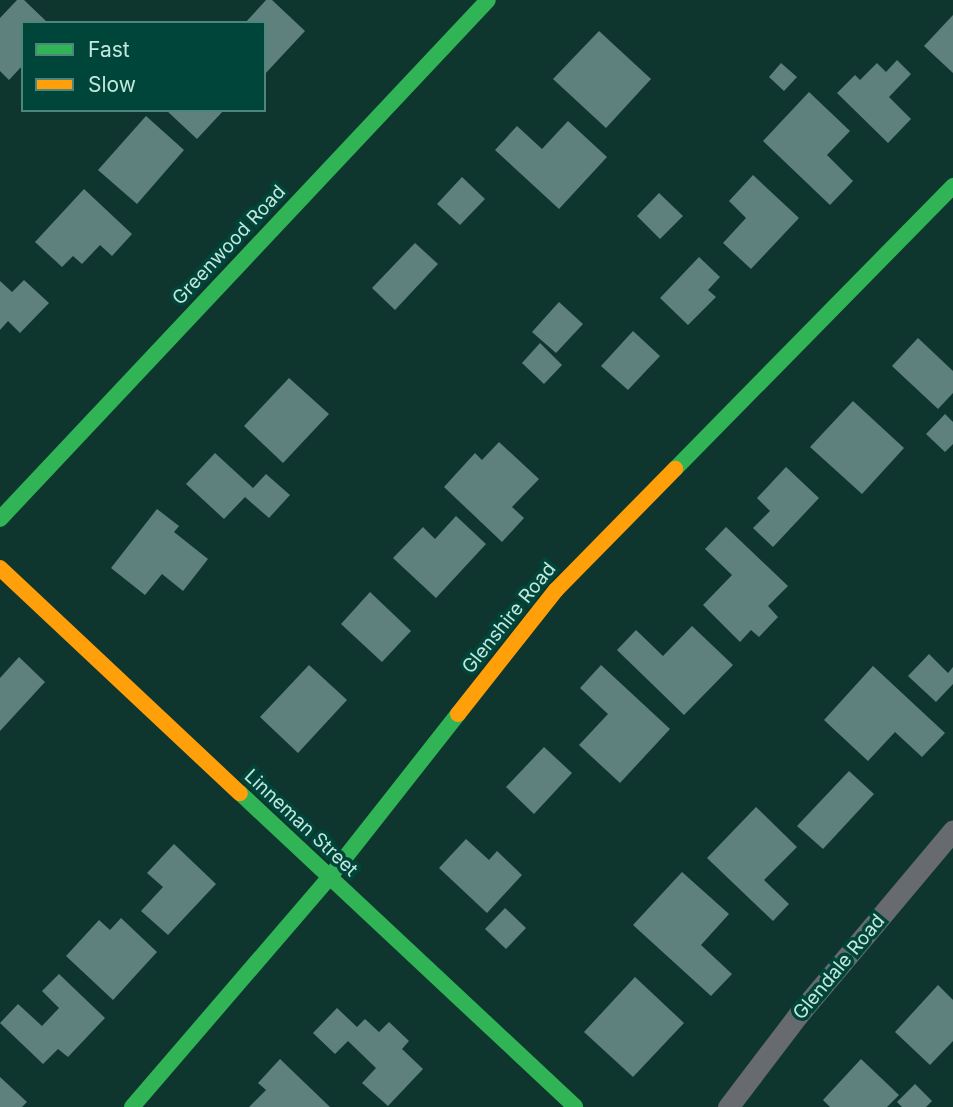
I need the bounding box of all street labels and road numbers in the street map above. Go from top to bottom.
street label: Greenwood Road [168,180,290,310]
street label: Glenshire Road [457,558,561,678]
street label: Linneman Street [240,765,362,881]
street label: Glendale Road [788,910,890,1024]

